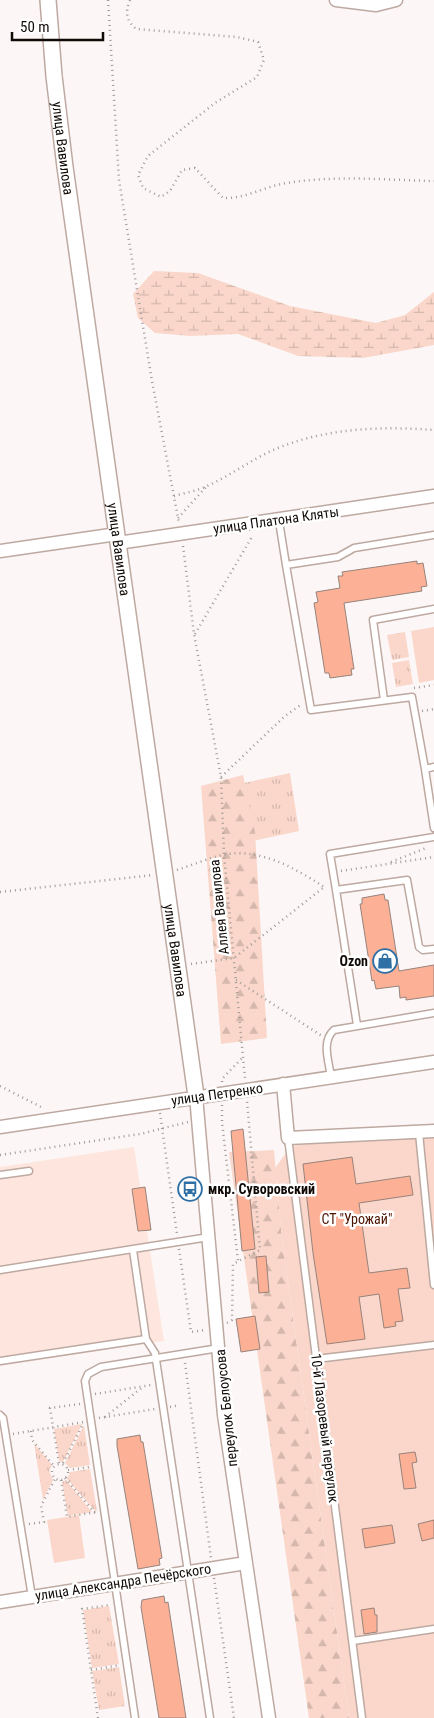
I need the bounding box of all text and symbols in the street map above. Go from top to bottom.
scale bar [12,10,104,42]
text: 50 m [20,18,50,36]
street label: улица Вавилова [49,101,77,196]
street label: улица Вавилова [104,502,133,597]
street label: улица Платона Кляты [212,503,340,537]
street label: Аллея Вавилова [206,859,232,955]
street label: улица Вавилова [161,903,190,998]
shop icon: Ozon [372,948,398,974]
place label: Ozon [339,953,368,969]
street label: улица Петренко [170,1080,264,1108]
bus stop icon: мкр. Суворовский [177,1176,203,1202]
place label: мкр. Суворовский [208,1181,315,1197]
park label: СТ "Урожай" [322,1211,392,1227]
street label: переулок Белоусова [212,1348,240,1468]
street label: 10-й Лазоревый переулок [308,1353,342,1504]
street label: улица Александра Печёрского [34,1560,212,1604]

